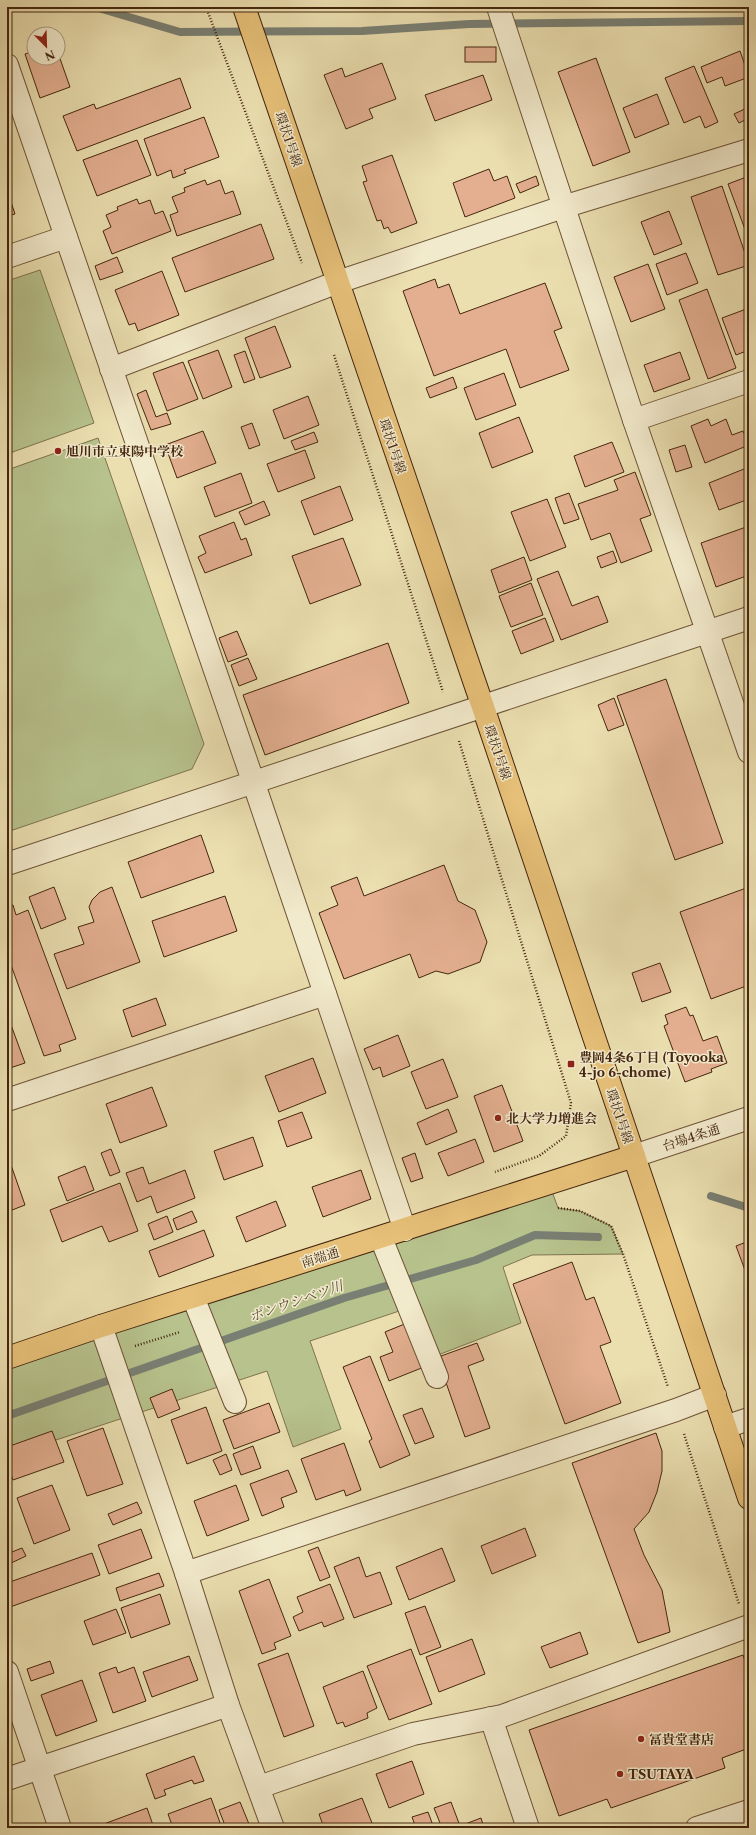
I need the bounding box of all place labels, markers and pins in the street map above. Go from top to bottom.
place label: 旭川市立東陽中学校 [66,443,184,459]
marker: 旭川市立東陽中学校 [53,446,63,456]
place label: 豊岡4条6丁目 (Toyooka 4-jo 6-chome) [579,1049,724,1080]
marker: 豊岡4条6丁目 (Toyooka 4-jo 6-chome) [566,1059,576,1069]
place label: 北大学力増進会 [506,1110,597,1126]
marker: 北大学力増進会 [493,1113,503,1123]
place label: 冨貴堂書店 [649,1731,714,1747]
marker: 冨貴堂書店 [636,1734,646,1744]
place label: TSUTAYA [628,1766,695,1782]
marker: TSUTAYA [615,1769,625,1779]

